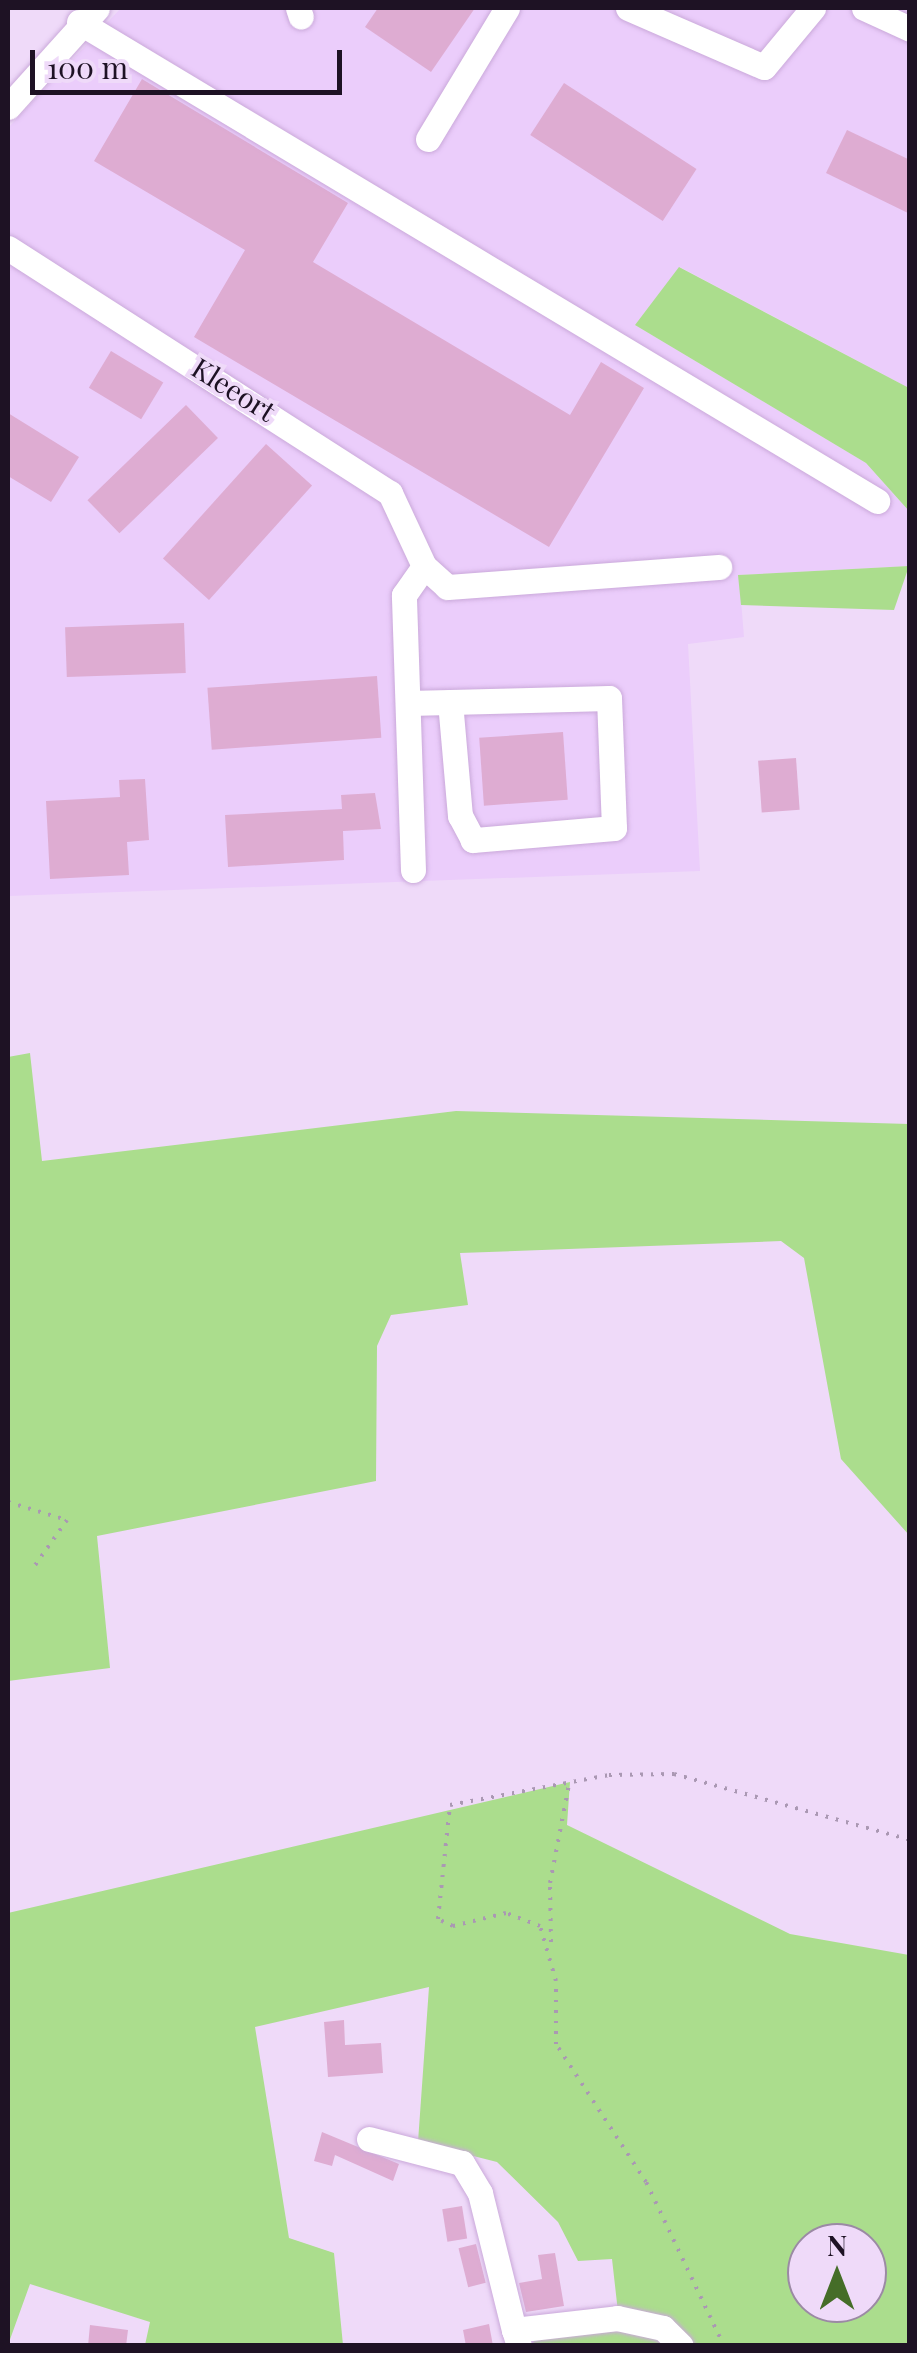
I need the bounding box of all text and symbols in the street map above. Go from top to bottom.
scale bar [35,30,348,92]
text: 100 m [47,47,128,87]
street label: Kleeort [186,350,282,428]
north arrow [787,2223,887,2323]
text: N [827,2226,847,2263]

